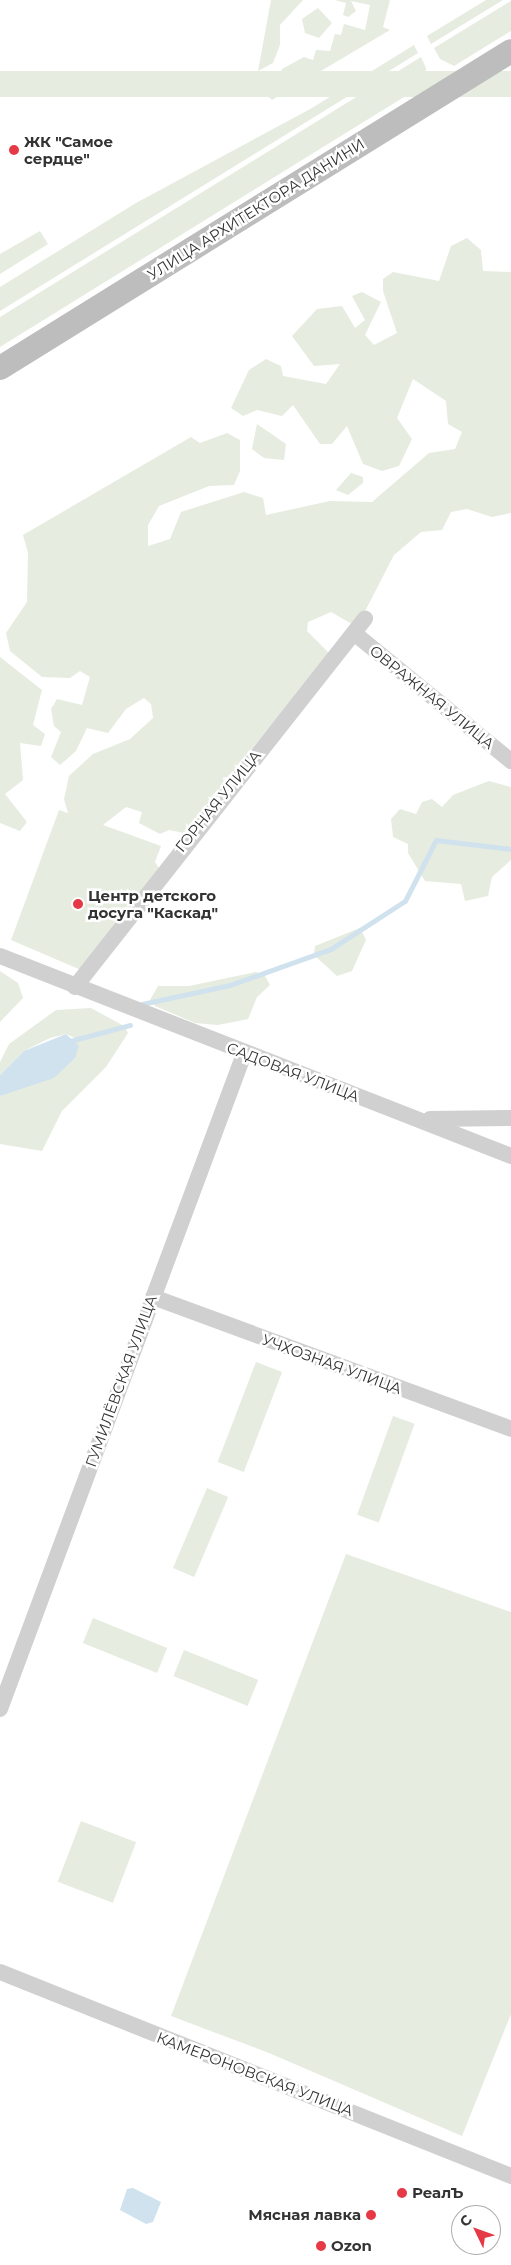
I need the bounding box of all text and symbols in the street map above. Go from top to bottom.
place label: ЖК "Самое сердце" [24,132,113,167]
street label: УЛИЦА АРХИТЕКТОРА ДАНИНИ [144,135,368,283]
marker: ЖК "Самое сердце" [8,144,20,156]
street label: ОВРАЖНАЯ УЛИЦА [366,641,498,753]
street label: ГОРНАЯ УЛИЦА [171,746,265,856]
place label: Центр детского досуга "Каскад" [88,886,218,921]
marker: Центр детского досуга "Каскад" [72,898,84,910]
street label: САДОВАЯ УЛИЦА [224,1038,362,1106]
street label: ГУМИЛЁВСКАЯ УЛИЦА [81,1293,161,1469]
street label: УЧХОЗНАЯ УЛИЦА [260,1330,404,1398]
street label: КАМЕРОНОВСКАЯ УЛИЦА [154,2028,356,2120]
place label: РеалЪ [412,2184,463,2202]
marker: РеалЪ [396,2187,408,2199]
north arrow [451,2205,501,2255]
place label: Мясная лавка [248,2206,361,2224]
marker: Мясная лавка [365,2209,377,2221]
text: С [455,2211,476,2230]
place label: Ozon [331,2237,372,2255]
marker: Ozon [315,2240,327,2252]

